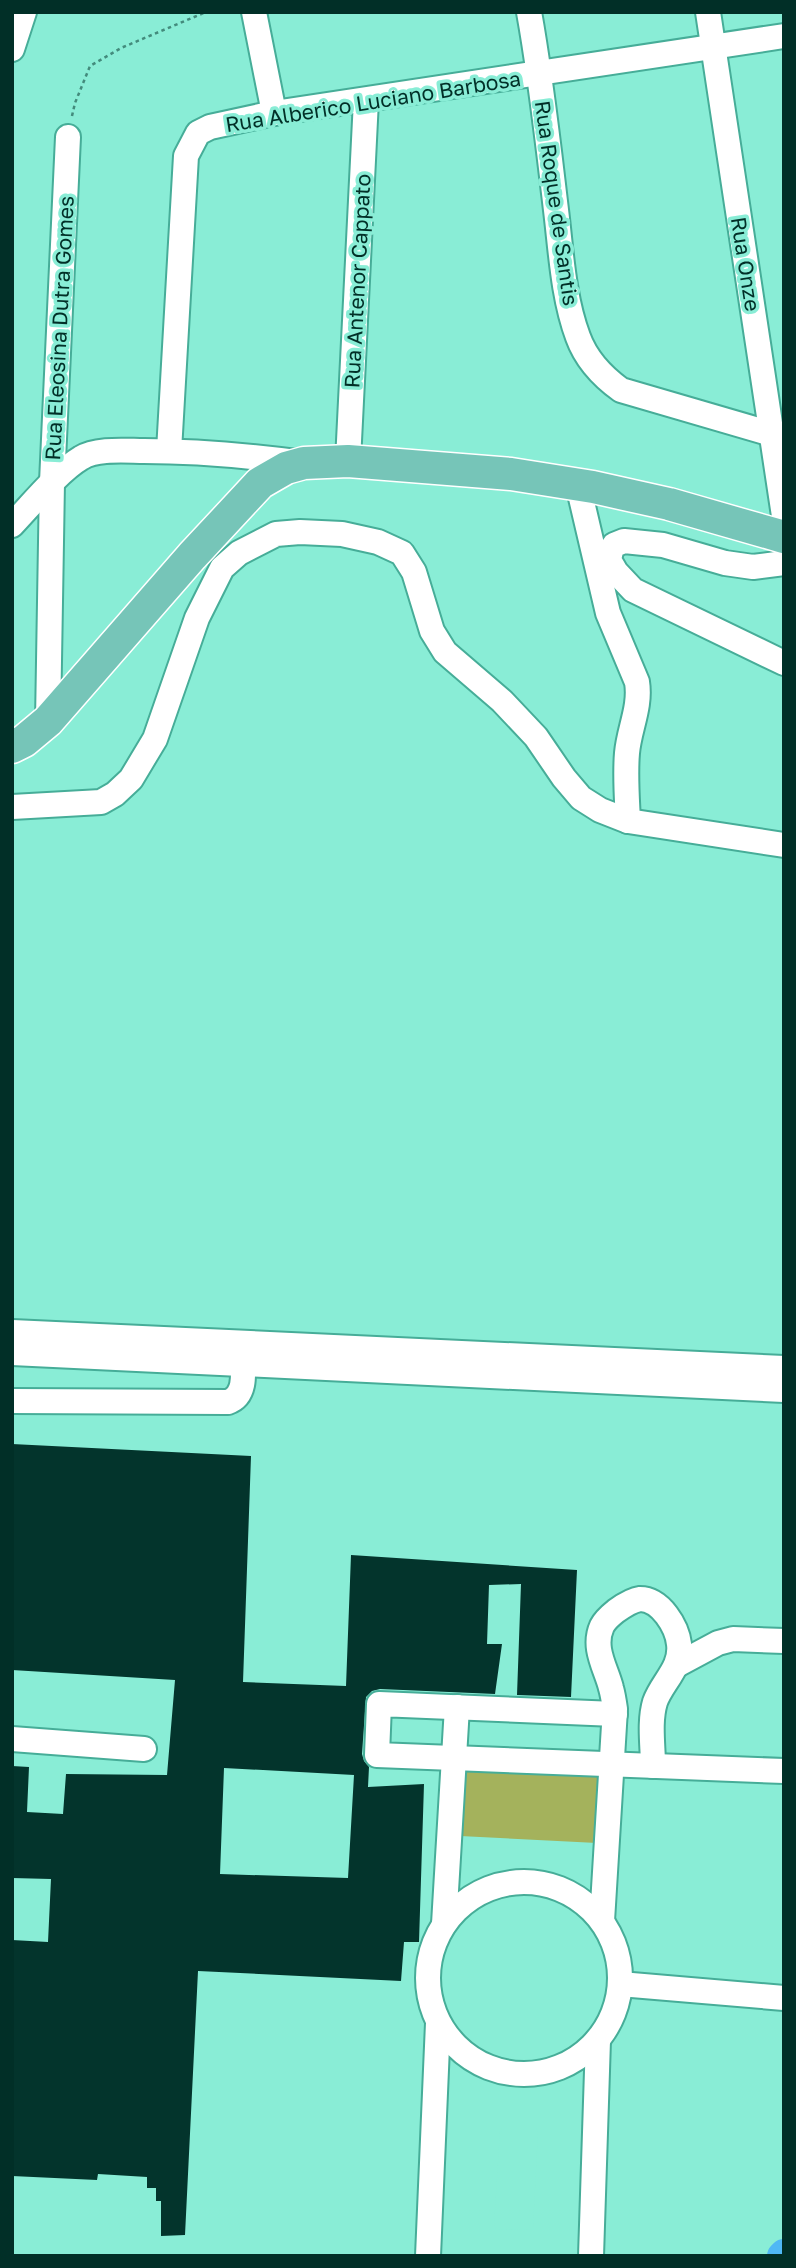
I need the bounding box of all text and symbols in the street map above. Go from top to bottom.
street label: Rua Alberico Luciano Barbosa [223,65,523,137]
street label: Rua Roque de Santis [530,99,584,307]
street label: Rua Antenor Cappato [338,173,376,389]
street label: Rua Eleosina Dutra Gomes [39,195,79,461]
street label: Rua Onze [726,215,766,313]

